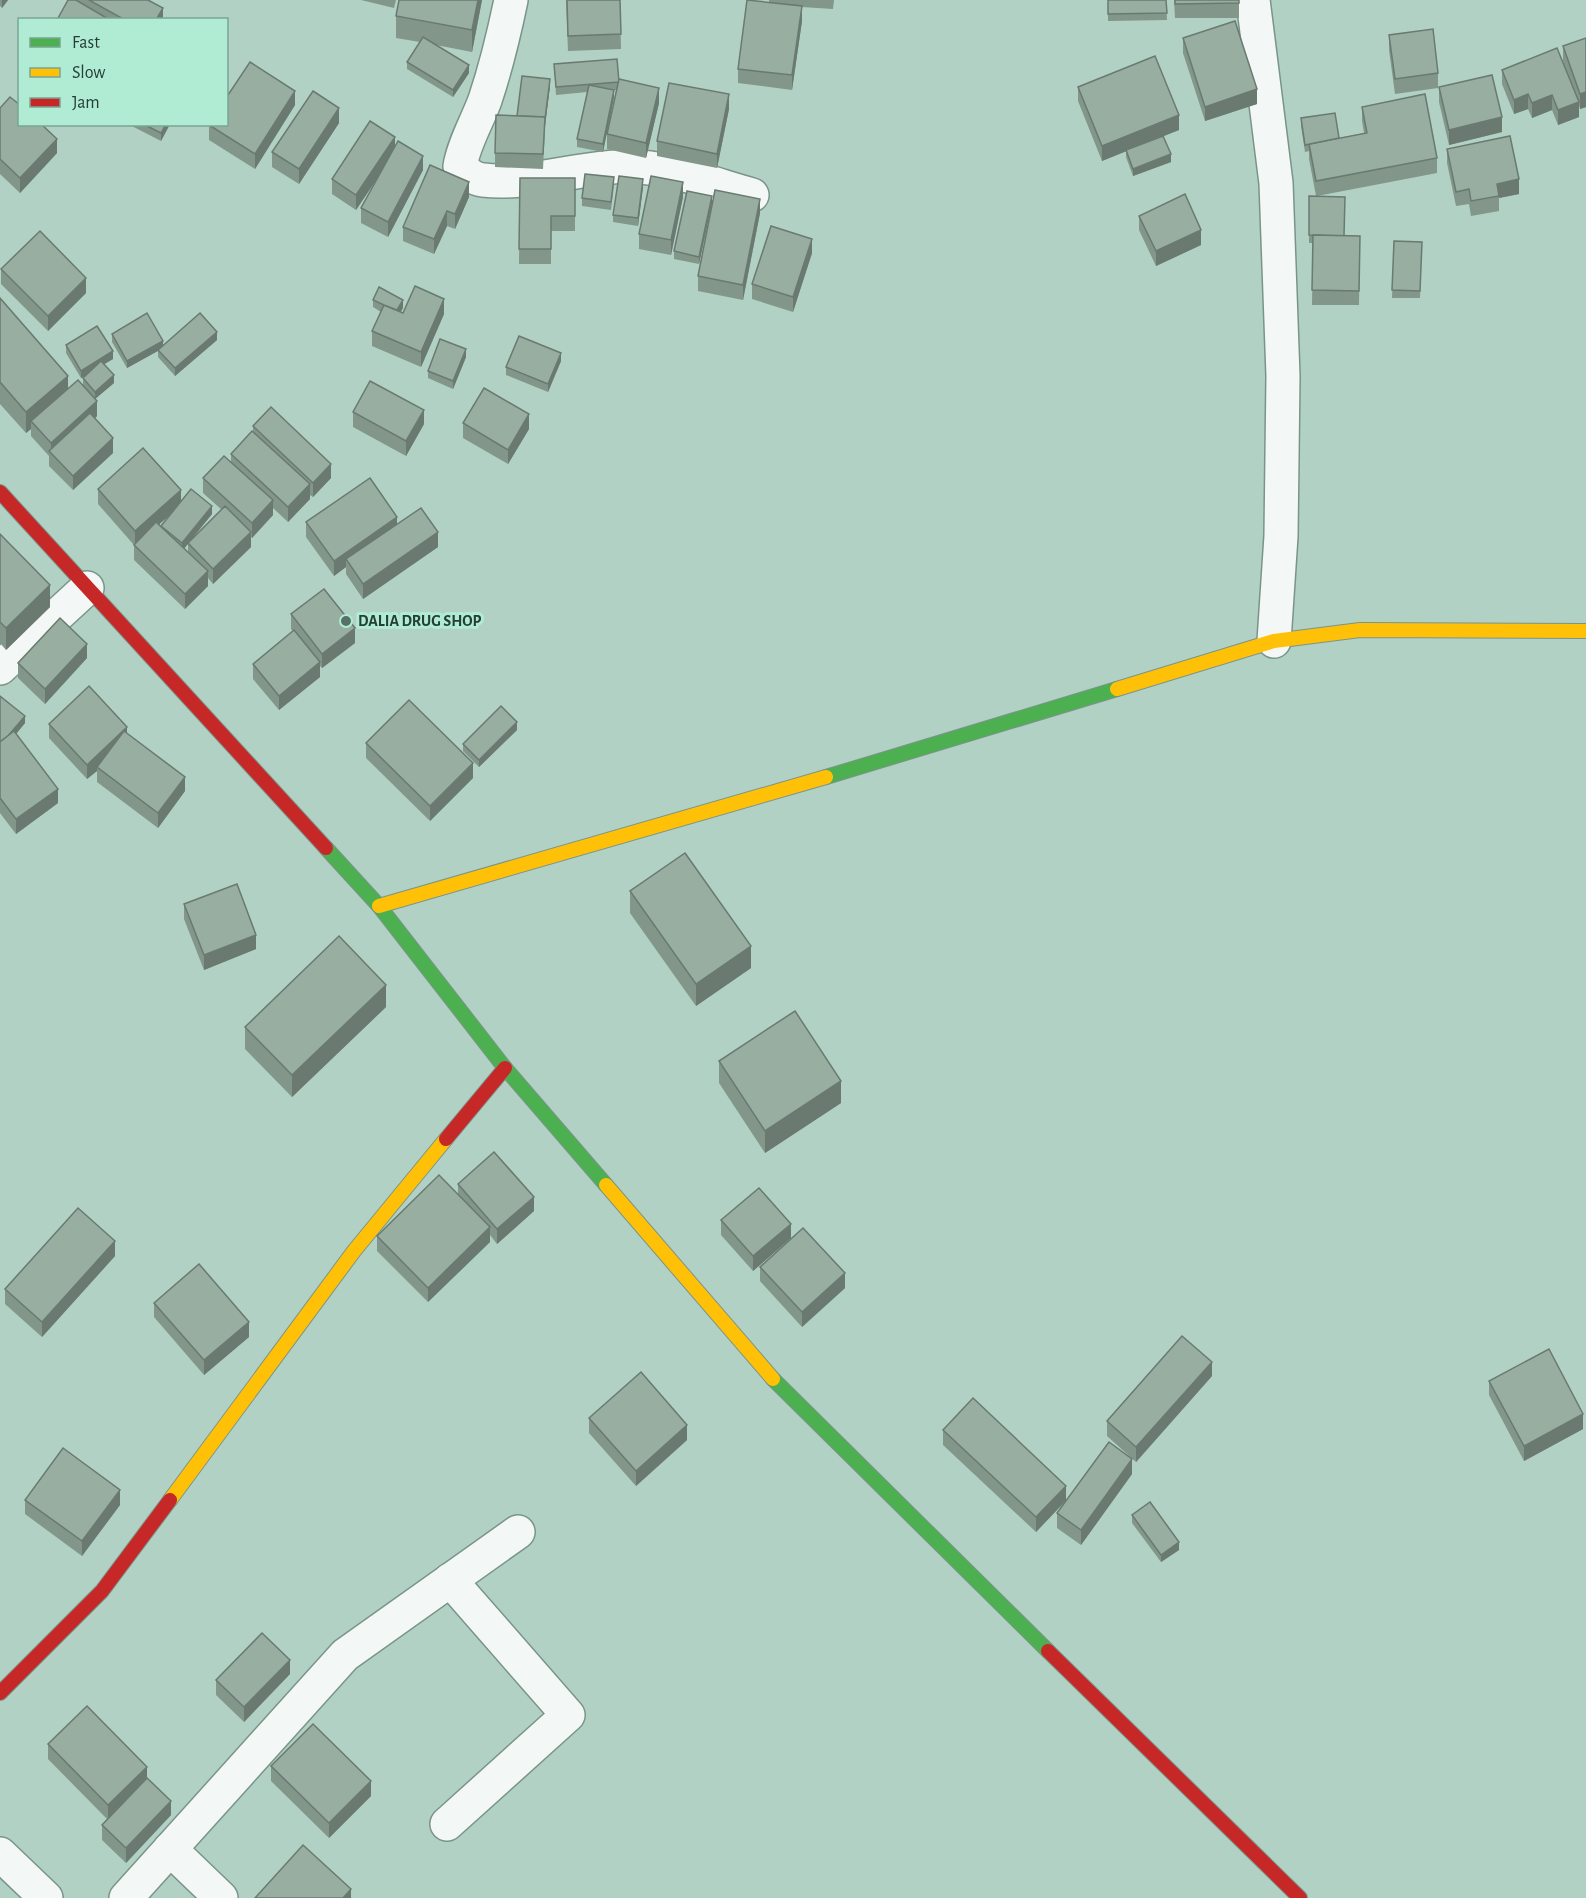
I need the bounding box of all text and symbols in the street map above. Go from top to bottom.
legend [18,18,228,126]
text: Fast [72,34,100,52]
text: Slow [72,64,105,82]
text: Jam [72,94,100,112]
place label: DALIA DRUG SHOP [358,613,481,629]
marker: DALIA DRUG SHOP [339,614,353,628]

